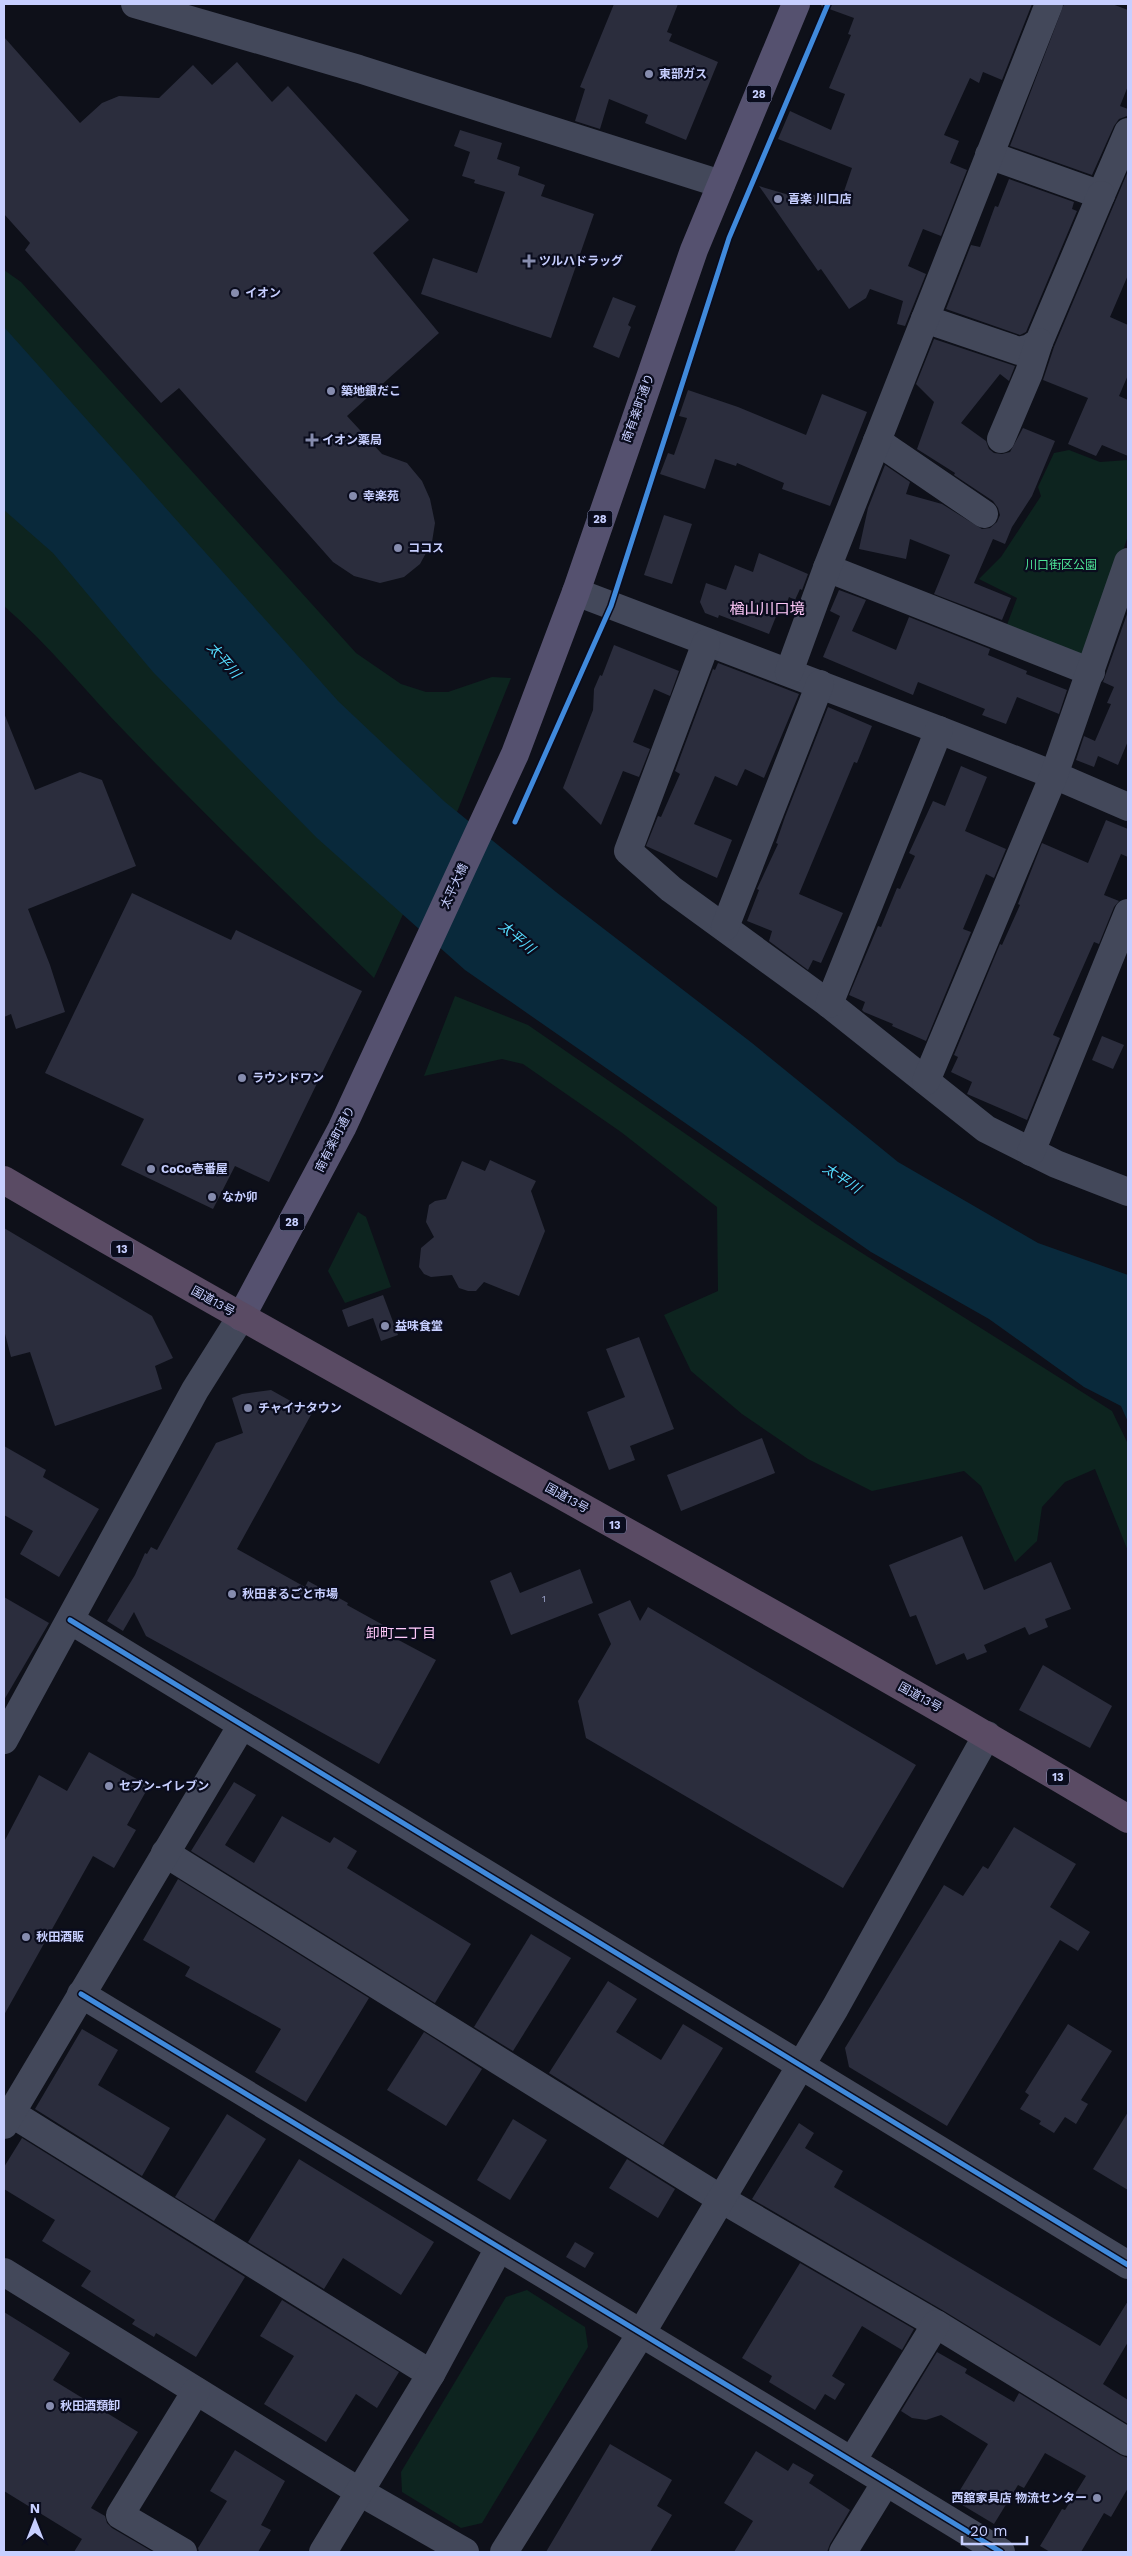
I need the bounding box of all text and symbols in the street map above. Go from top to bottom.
place label: 東部ガス [659,67,707,81]
marker: 東部ガス [643,68,655,80]
road number: 28 [746,86,772,102]
place label: 喜楽 川口店 [788,192,851,206]
marker: 喜楽 川口店 [772,193,784,205]
place label: ツルハドラッグ [539,254,623,268]
marker: ツルハドラッグ [523,255,535,267]
place label: イオン [245,286,281,300]
marker: イオン [229,287,241,299]
street label: 南有楽町通り [619,372,657,444]
place label: 築地銀だこ [341,384,401,398]
marker: 築地銀だこ [325,385,337,397]
place label: イオン薬局 [322,433,382,447]
marker: イオン薬局 [306,434,318,446]
place label: 幸楽苑 [363,489,399,503]
marker: 幸楽苑 [347,490,359,502]
road number: 28 [588,510,612,528]
place label: ココス [408,541,444,555]
marker: ココス [392,542,404,554]
park label: 川口街区公園 [1025,558,1097,572]
district label: 楢山川口境 [729,600,805,618]
water label: 太平川 [204,639,245,683]
street label: 太平大橋 [438,861,470,911]
water label: 太平川 [496,917,540,958]
place label: ラウンドワン [252,1071,324,1085]
marker: ラウンドワン [236,1072,248,1084]
street label: 南有楽町通り [312,1104,358,1174]
water label: 太平川 [820,1160,866,1197]
place label: CoCo壱番屋 [161,1162,228,1176]
marker: CoCo壱番屋 [145,1163,157,1175]
place label: なか卯 [222,1190,258,1204]
marker: なか卯 [206,1191,218,1203]
road number: 28 [280,1214,304,1230]
road number: 13 [111,1240,133,1258]
street label: 国道13号 [189,1283,237,1319]
place label: 益味食堂 [395,1319,443,1333]
marker: 益味食堂 [379,1320,391,1332]
place label: チャイナタウン [258,1401,342,1415]
marker: チャイナタウン [242,1402,254,1414]
street label: 国道13号 [543,1480,591,1516]
road number: 13 [604,1516,626,1534]
place label: 秋田まるごと市場 [242,1587,338,1601]
marker: 秋田まるごと市場 [226,1588,238,1600]
house number: 1 [542,1593,546,1604]
district label: 卸町二丁目 [366,1625,436,1641]
street label: 国道13号 [896,1679,944,1715]
road number: 13 [1047,1768,1069,1785]
place label: セブン-イレブン [119,1779,209,1793]
marker: セブン-イレブン [103,1780,115,1792]
place label: 秋田酒販 [36,1930,84,1944]
marker: 秋田酒販 [20,1931,32,1943]
place label: 秋田酒類卸 [60,2399,120,2413]
marker: 秋田酒類卸 [44,2400,56,2412]
place label: 西舘家具店 物流センター [952,2491,1087,2505]
marker: 西舘家具店 物流センター [1091,2492,1103,2504]
north arrow [10,2496,60,2546]
text: N [30,2500,40,2516]
scale bar [962,2514,1027,2546]
text: 20 m [970,2522,1008,2540]

